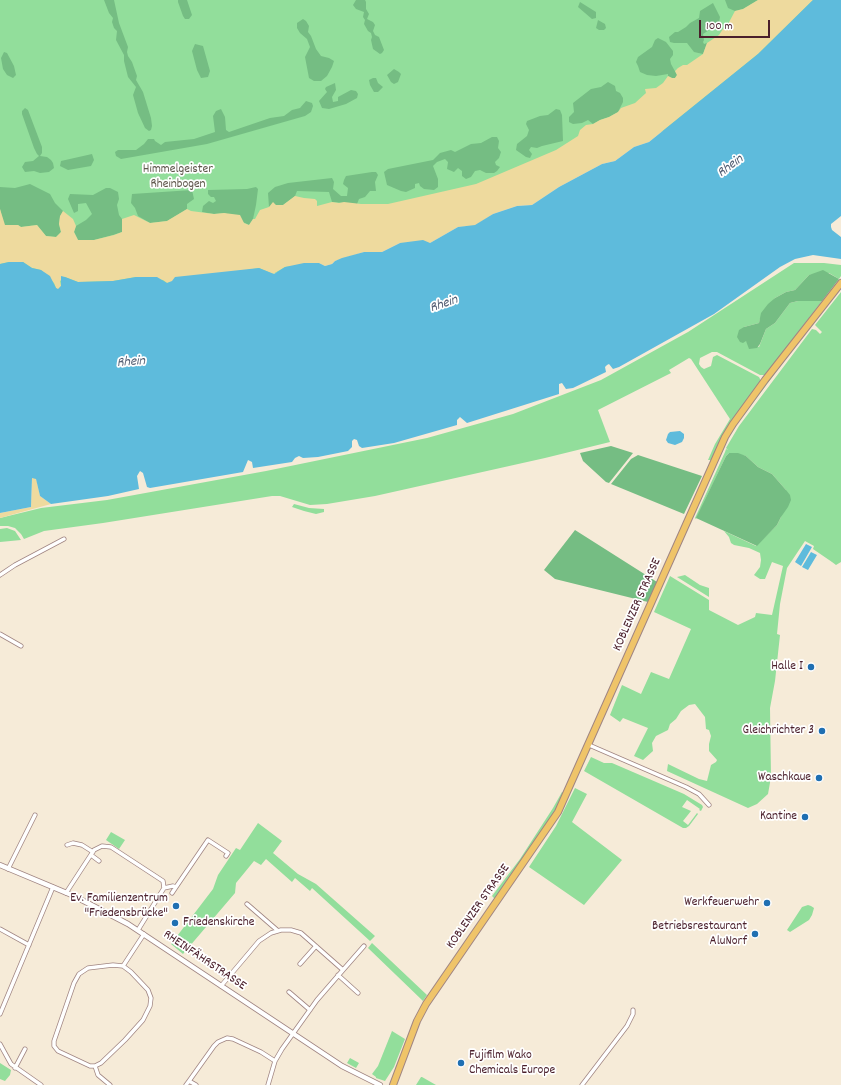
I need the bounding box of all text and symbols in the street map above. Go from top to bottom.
scale bar [701,12,772,38]
text: 100 m [706,18,733,35]
water label: Rhein [715,152,747,182]
park label: Himmelgeister Rheinbogen [143,162,213,193]
water label: Rhein [428,292,460,318]
water label: Rhein [116,354,146,372]
street label: KOBLENZER STRASSE [611,556,665,654]
place label: Halle I [771,659,803,675]
marker: Halle I [806,662,816,672]
place label: Gleichrichter 3 [743,723,814,739]
marker: Gleichrichter 3 [817,726,827,736]
place label: Waschkaue [758,770,811,786]
marker: Waschkaue [814,773,824,783]
place label: Kantine [760,809,797,825]
marker: Kantine [800,812,810,822]
street label: KOBLENZER STRASSE [444,862,514,952]
place label: Ev. Familienzentrum "Friedensbrücke" [70,891,168,922]
place label: Werkfeuerwehr [684,895,759,911]
marker: Werkfeuerwehr [762,898,772,908]
marker: Ev. Familienzentrum "Friedensbrücke" [171,901,181,911]
place label: Friedenskirche [183,915,254,931]
marker: Friedenskirche [170,918,180,928]
place label: Betriebsrestaurant AluNorf [652,919,747,950]
street label: RHEINFÄHRSTRASSE [160,928,248,994]
marker: Betriebsrestaurant AluNorf [750,929,760,939]
place label: Fujifilm Wako Chemicals Europe [469,1048,555,1079]
marker: Fujifilm Wako Chemicals Europe [456,1058,466,1068]

